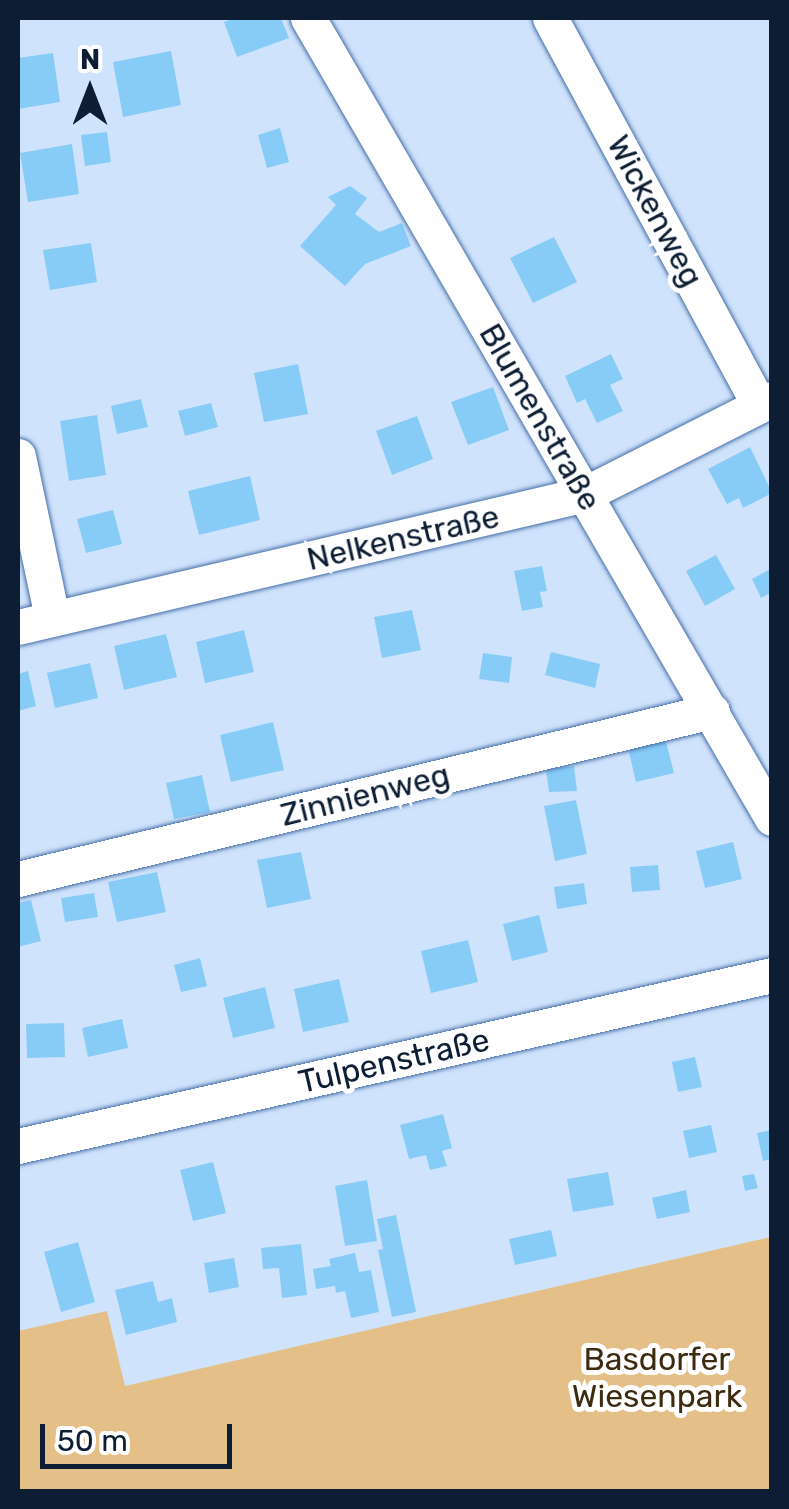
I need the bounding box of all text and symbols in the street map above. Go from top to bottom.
north arrow [40,40,140,140]
text: N [80,43,100,76]
street label: Wickenweg [599,129,711,293]
street label: Blumenstraße [471,317,609,517]
street label: Nelkenstraße [303,497,503,579]
street label: Zinnienweg [277,755,453,835]
street label: Tulpenstraße [295,1020,493,1102]
park label: Basdorfer Wiesenpark [572,1341,742,1416]
scale bar [45,1404,238,1466]
text: 50 m [57,1423,128,1459]

